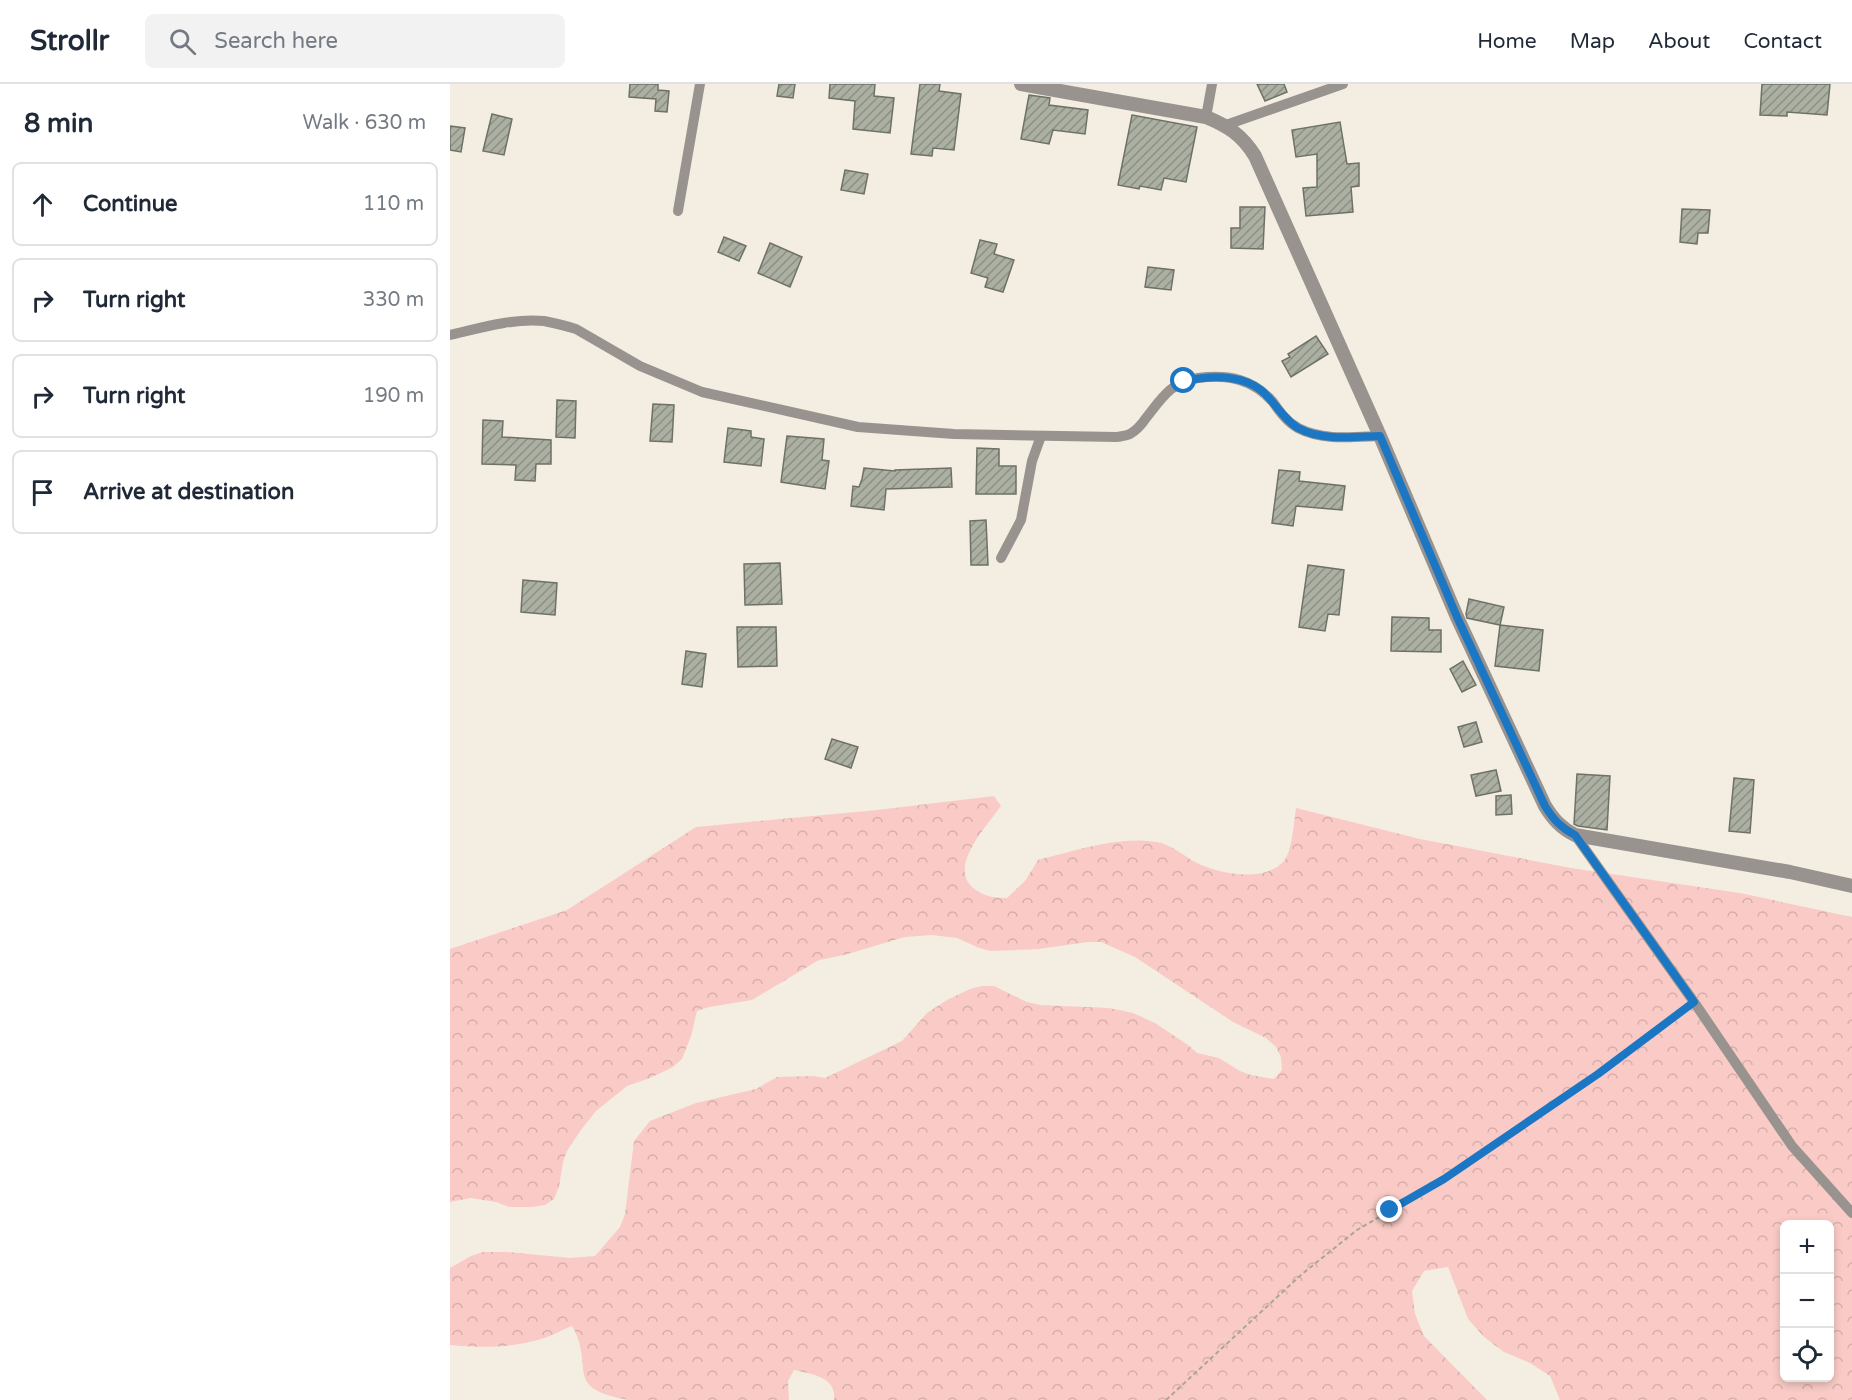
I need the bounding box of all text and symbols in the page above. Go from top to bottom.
search box [145,14,565,68]
text: Strollr [30,24,109,58]
icon: search [166,25,199,58]
text: Search here [214,28,338,54]
text: Home [1477,29,1537,54]
text: Map [1570,29,1615,54]
text: About [1648,29,1710,54]
text: Contact [1743,29,1822,54]
text: 8 min [24,108,93,139]
text: Walk · 630 m [303,111,426,135]
icon: ahead [26,188,59,221]
text: Continue [83,191,178,217]
text: 110 m [363,192,424,216]
icon: right [26,284,59,317]
text: Turn right [83,287,185,313]
text: 330 m [363,288,424,312]
route start [1170,367,1196,393]
icon: right [26,380,59,413]
text: Turn right [83,383,185,409]
text: 190 m [363,384,424,408]
icon: arrive [26,476,59,509]
text: Arrive at destination [83,479,294,505]
route end [1376,1196,1402,1222]
map controls [1780,1220,1834,1382]
button: + [1780,1220,1834,1274]
button: − [1780,1274,1834,1328]
button: locate [1780,1328,1834,1382]

